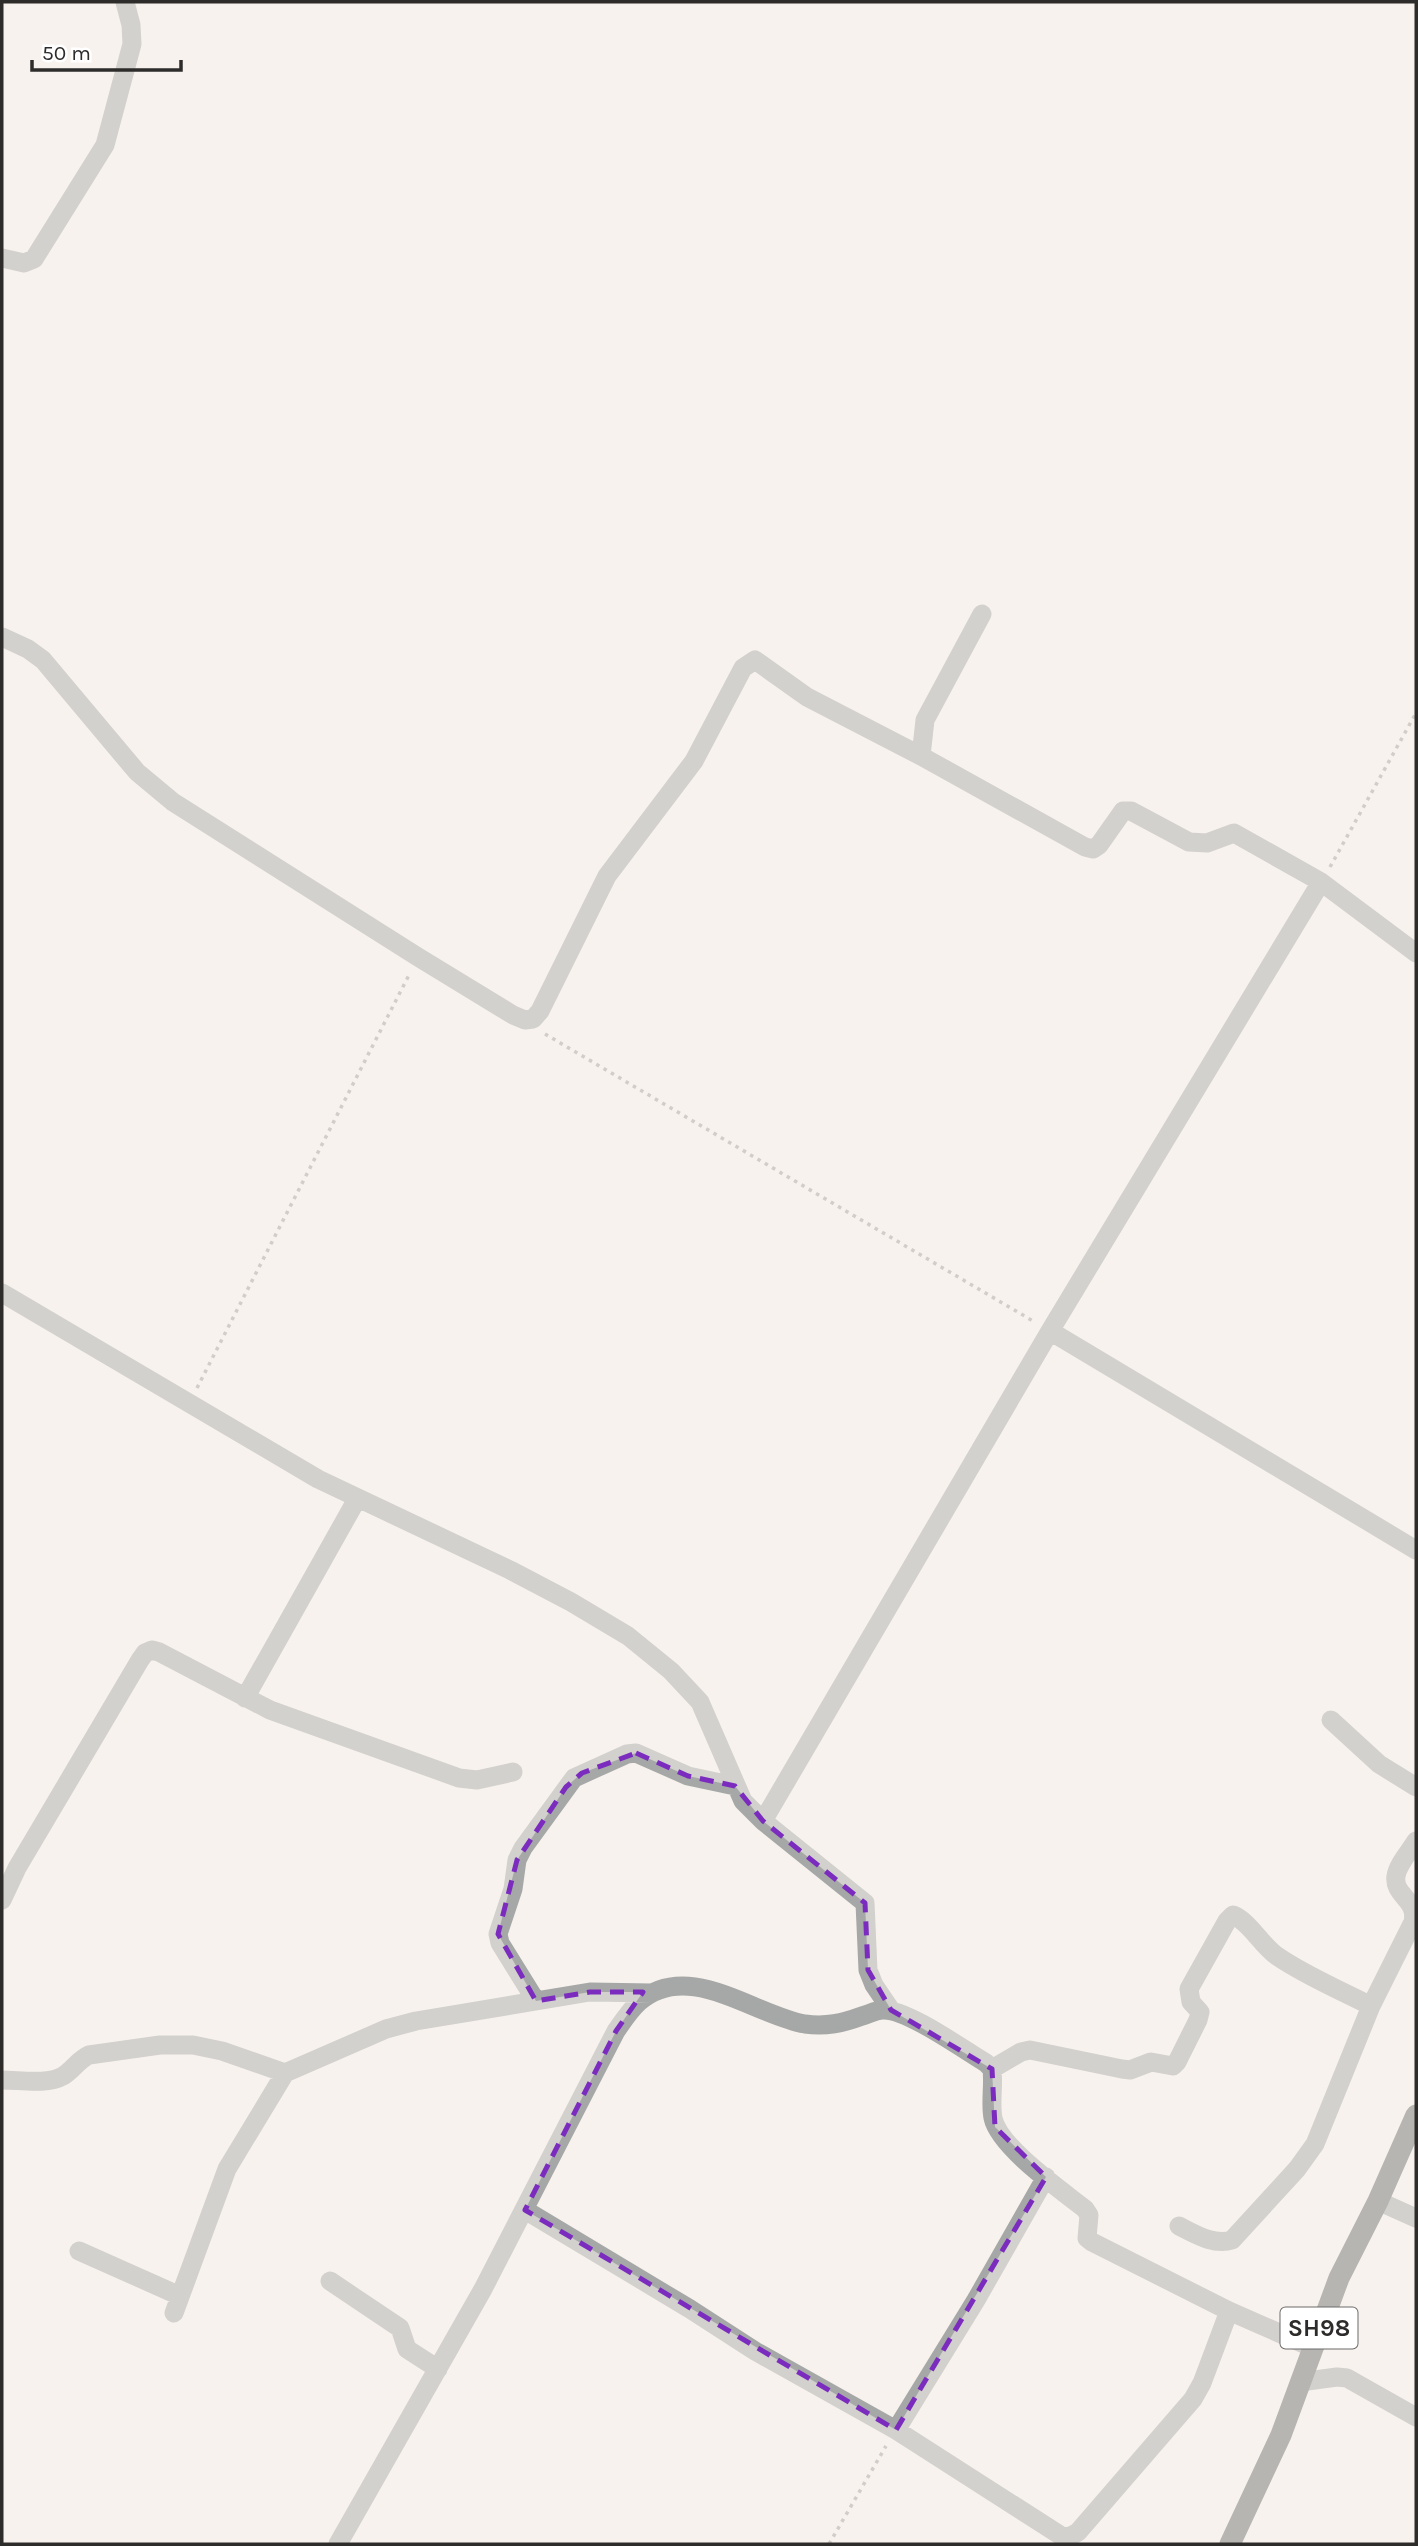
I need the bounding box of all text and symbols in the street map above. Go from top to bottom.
scale bar [32,28,180,72]
text: 50 m [42,41,91,65]
road number: SH98 [1280,2308,1358,2348]

